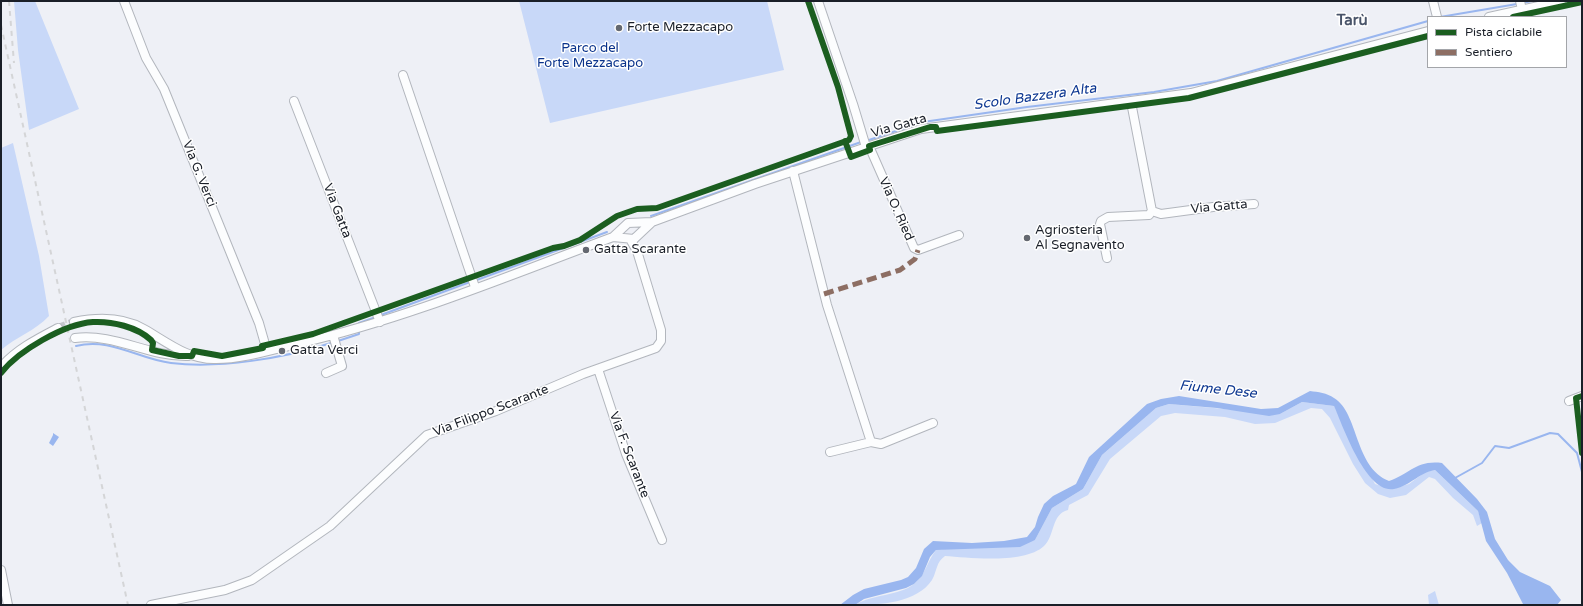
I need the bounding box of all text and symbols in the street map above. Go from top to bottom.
district label: Tarù [1336,12,1368,30]
legend [1427,16,1567,68]
place label: Forte Mezzacapo [627,20,733,36]
marker: Forte Mezzacapo [614,23,624,33]
text: Pista ciclabile [1465,25,1542,39]
park label: Parco del Forte Mezzacapo [537,41,643,72]
text: Sentiero [1465,45,1512,59]
water label: Scolo Bazzera Alta [973,80,1097,114]
street label: Via Gatta [869,111,929,141]
street label: Via G. Verci [179,139,219,209]
street label: Via O. Ried [875,175,917,243]
street label: Via Gatta [319,182,355,240]
street label: Via Gatta [1190,197,1248,217]
place label: Agriosteria Al Segnavento [1035,223,1125,254]
marker: Agriosteria Al Segnavento [1022,233,1032,243]
place label: Gatta Scarante [594,242,686,258]
marker: Gatta Scarante [581,245,591,255]
place label: Gatta Verci [290,343,358,359]
marker: Gatta Verci [277,346,287,356]
water label: Fiume Dese [1179,378,1257,402]
street label: Via Filippo Scarante [431,382,551,440]
street label: Via F. Scarante [605,410,653,500]

